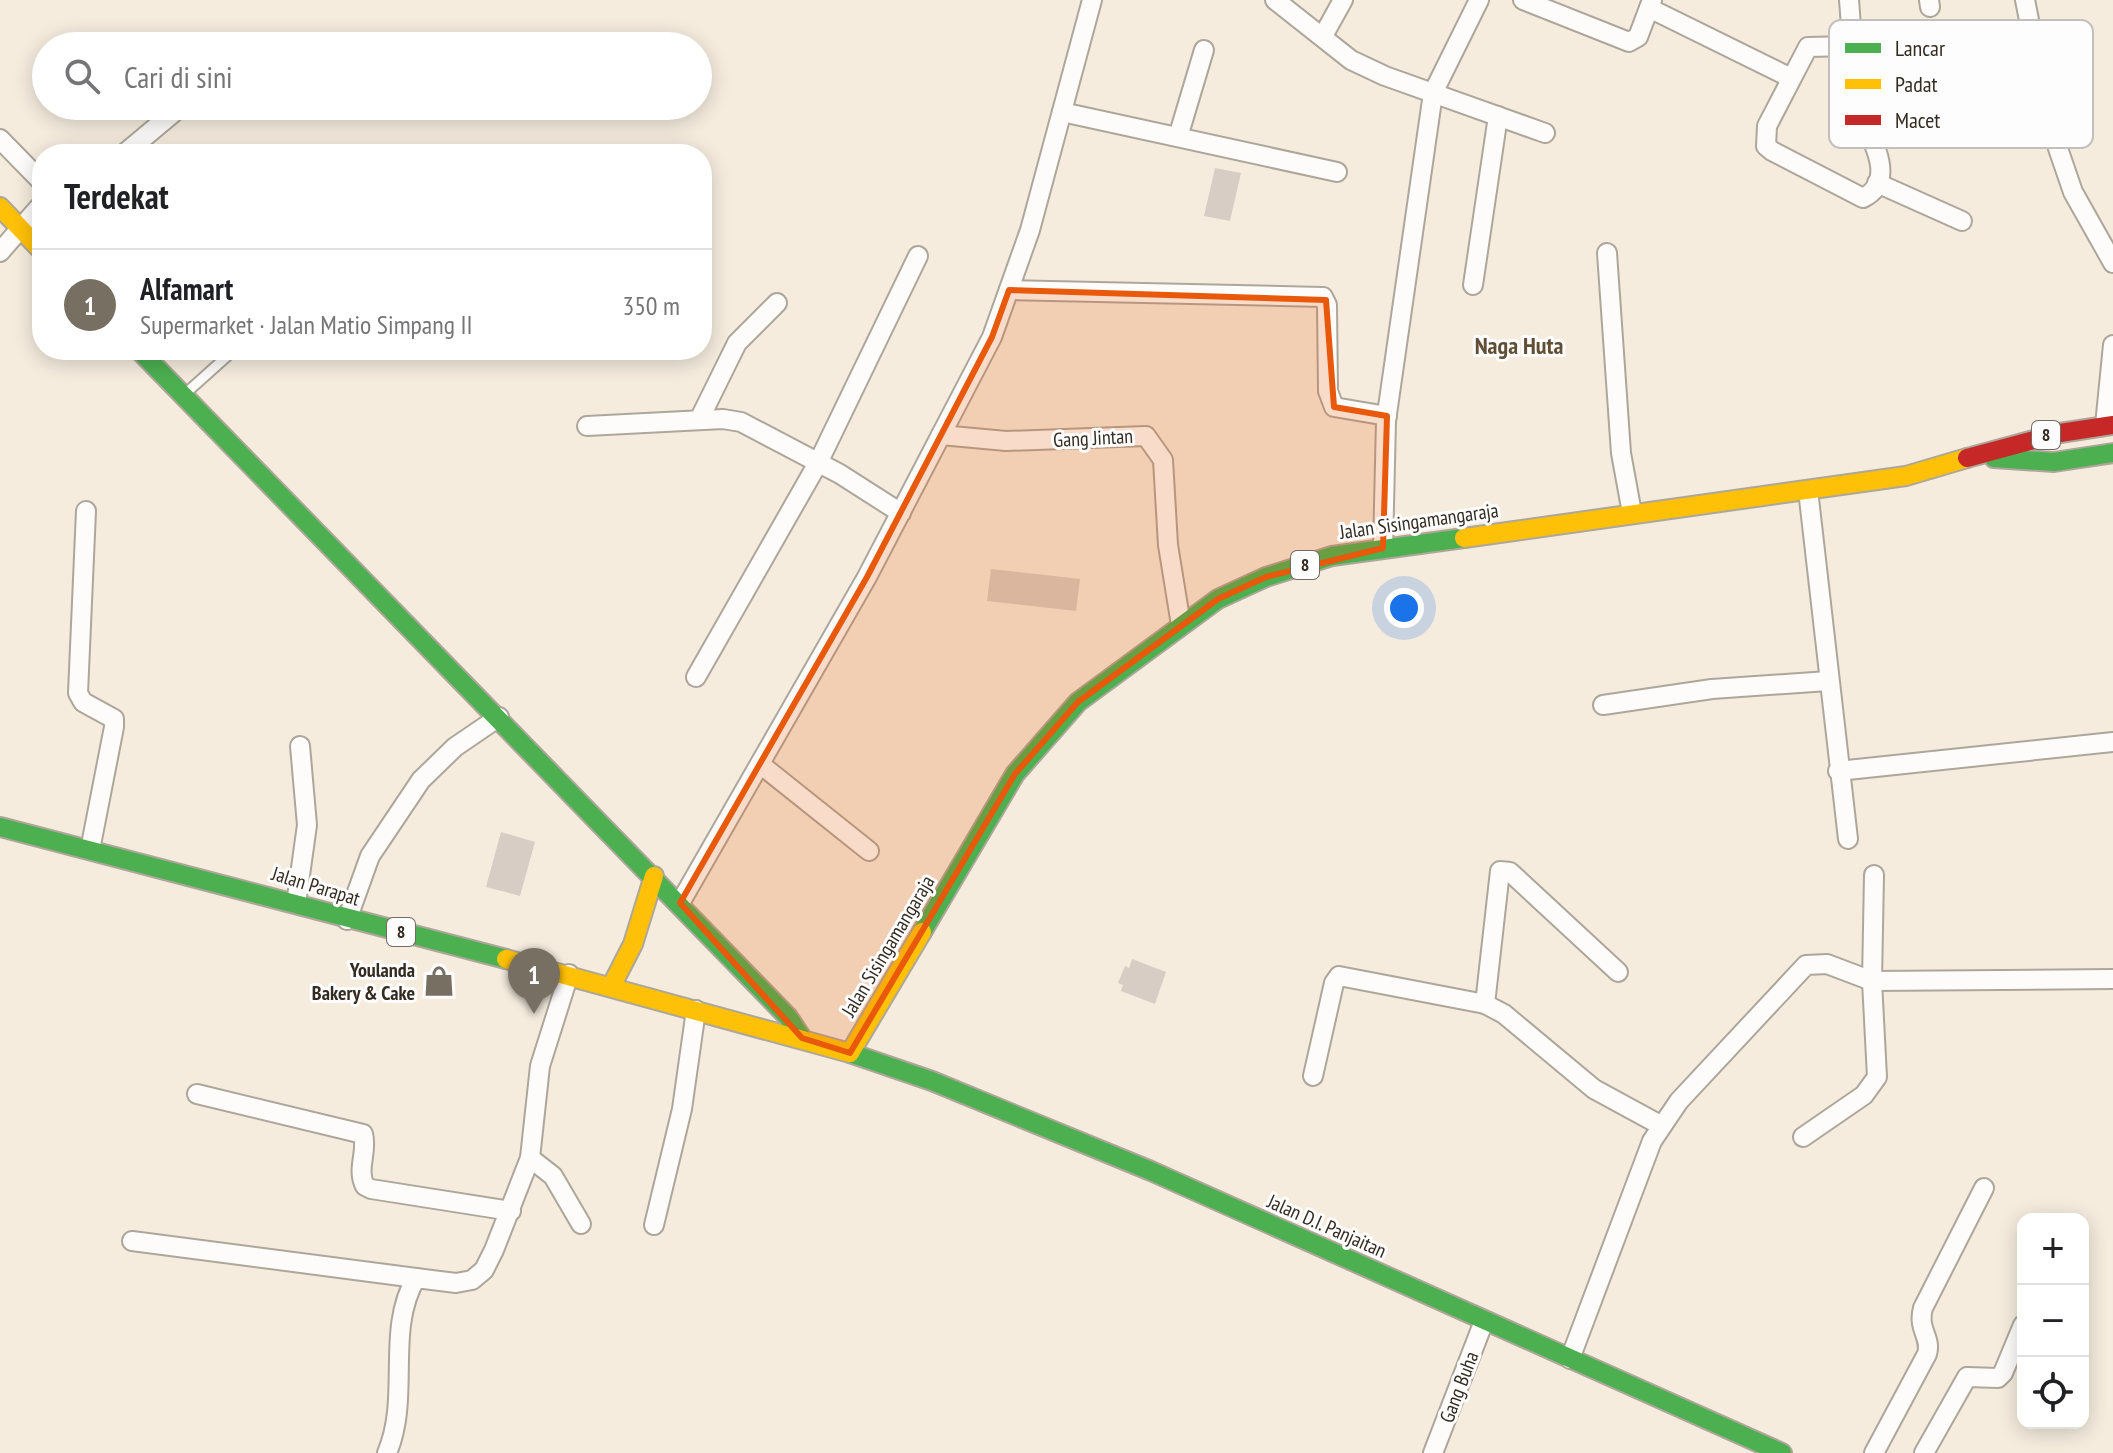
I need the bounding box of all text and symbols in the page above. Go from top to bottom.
legend [1829,20,2093,148]
search box [32,32,712,120]
text: Lancar [1895,34,1945,62]
icon: search [60,54,104,98]
text: Cari di sini [124,57,233,96]
text: Padat [1895,70,1938,98]
text: Macet [1895,106,1940,134]
text: Terdekat [64,174,169,218]
text: Alfamart [140,269,233,308]
text: 1 [84,289,96,322]
text: 350 m [622,289,680,322]
text: Supermarket · Jalan Matio Simpang II [140,308,473,341]
district label: Naga Huta [1475,330,1563,361]
road number: 8 [2032,421,2060,449]
street label: Gang Jintan [1053,423,1133,453]
street label: Jalan Sisingamangaraja [1337,497,1500,545]
road number: 8 [1291,551,1319,579]
your location [1384,588,1424,628]
street label: Jalan Parapat [268,860,364,912]
street label: Jalan Sisingamangaraja [835,871,940,1022]
road number: 8 [387,918,415,946]
pin: 1 [508,948,560,1014]
place label: Youlanda Bakery & Cake [312,957,415,1006]
shop icon: Youlanda Bakery & Cake [422,964,456,998]
street label: Jalan D.I. Panjaitan [1263,1188,1390,1264]
map controls [2017,1213,2089,1429]
button: + [2017,1213,2089,1285]
button: − [2017,1285,2089,1357]
street label: Gang Buha [1434,1348,1484,1426]
button: locate [2017,1357,2089,1429]

